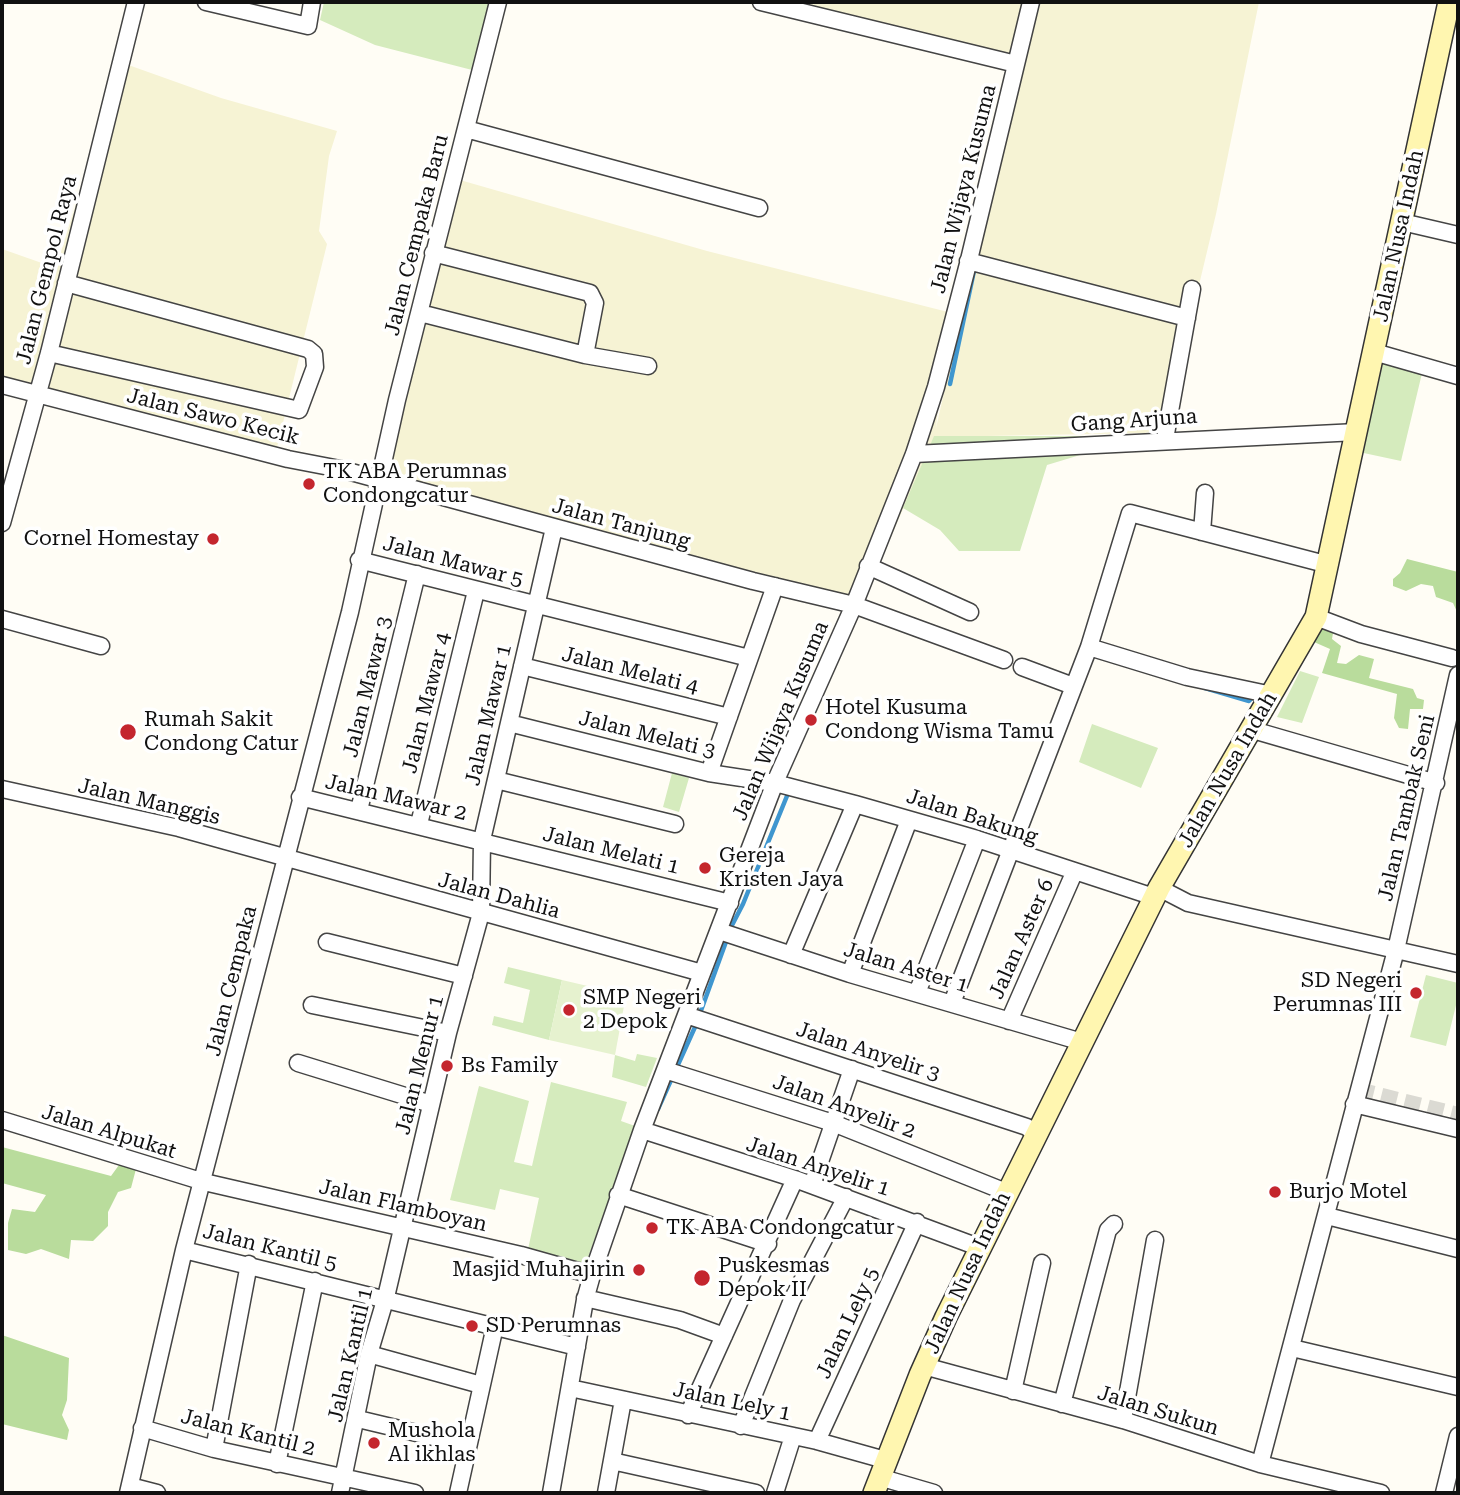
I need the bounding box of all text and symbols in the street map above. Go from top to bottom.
street label: Jalan Wijaya Kusuma [926,82,1002,296]
street label: Jalan Cempaka Baru [380,132,454,338]
street label: Jalan Nusa Indah [1368,148,1430,324]
street label: Jalan Gempol Raya [11,173,83,367]
street label: Jalan Sawo Kecik [124,383,302,451]
street label: Gang Arjuna [1070,404,1198,438]
place label: TK ABA Perumnas Condongcatur [323,459,507,509]
marker: TK ABA Perumnas Condongcatur [301,476,317,492]
street label: Jalan Tanjung [549,493,693,555]
place label: Cornel Homestay [24,526,199,552]
marker: Cornel Homestay [205,531,221,547]
street label: Jalan Mawar 5 [380,531,526,593]
street label: Jalan Mawar 3 [338,614,398,760]
street label: Jalan Wijaya Kusuma [728,617,834,825]
street label: Jalan Mawar 4 [397,630,457,776]
street label: Jalan Mawar 1 [460,642,518,788]
street label: Jalan Melati 4 [559,642,701,700]
street label: Jalan Nusa Indah [1173,688,1283,852]
place label: Hotel Kusuma Condong Wisma Tamu [825,695,1054,745]
street label: Jalan Melati 3 [576,706,718,764]
place label: Rumah Sakit Condong Catur [144,707,299,757]
marker: Hotel Kusuma Condong Wisma Tamu [803,712,819,728]
street label: Jalan Tambak Seni [1373,712,1441,904]
marker: Rumah Sakit Condong Catur [118,722,138,742]
street label: Jalan Mawar 2 [323,769,469,827]
street label: Jalan Manggis [76,773,222,831]
street label: Jalan Bakung [903,784,1041,850]
street label: Jalan Melati 1 [540,822,682,880]
place label: Gereja Kristen Jaya [719,843,843,893]
marker: Gereja Kristen Jaya [697,860,713,876]
street label: Jalan Dahlia [435,868,563,924]
street label: Jalan Aster 6 [984,875,1060,1003]
street label: Jalan Cempaka [201,903,263,1059]
street label: Jalan Aster 1 [841,937,971,999]
place label: SD Negeri Perumnas III [1273,968,1402,1018]
place label: SMP Negeri 2 Depok [583,985,701,1035]
marker: SD Negeri Perumnas III [1408,985,1424,1001]
street label: Jalan Menur 1 [390,993,450,1137]
marker: SMP Negeri 2 Depok [561,1002,577,1018]
street label: Jalan Anyelir 3 [793,1017,943,1087]
place label: Bs Family [461,1053,558,1079]
marker: Bs Family [439,1058,455,1074]
street label: Jalan Anyelir 2 [769,1070,919,1144]
street label: Jalan Alpukat [39,1100,179,1164]
street label: Jalan Anyelir 1 [743,1132,893,1202]
street label: Jalan Flamboyan [317,1174,489,1238]
place label: Burjo Motel [1289,1179,1407,1205]
marker: Burjo Motel [1267,1184,1283,1200]
street label: Jalan Nusa Indah [919,1188,1017,1358]
place label: TK ABA Condongcatur [666,1215,895,1241]
street label: Jalan Kantil 5 [200,1219,340,1277]
marker: TK ABA Condongcatur [644,1220,660,1236]
place label: Puskesmas Depok II [718,1253,830,1303]
place label: Masjid Muhajirin [452,1257,625,1283]
marker: Masjid Muhajirin [631,1262,647,1278]
street label: Jalan Lely 5 [811,1263,885,1383]
marker: Puskesmas Depok II [692,1268,712,1288]
street label: Jalan Kantil 1 [323,1285,379,1425]
place label: SD Perumnas [486,1313,621,1339]
marker: SD Perumnas [464,1318,480,1334]
street label: Jalan Lely 1 [671,1377,793,1427]
street label: Jalan Sukun [1094,1381,1222,1441]
street label: Jalan Kantil 2 [178,1404,318,1462]
place label: Mushola Al ikhlas [388,1418,475,1468]
marker: Mushola Al ikhlas [366,1435,382,1451]

